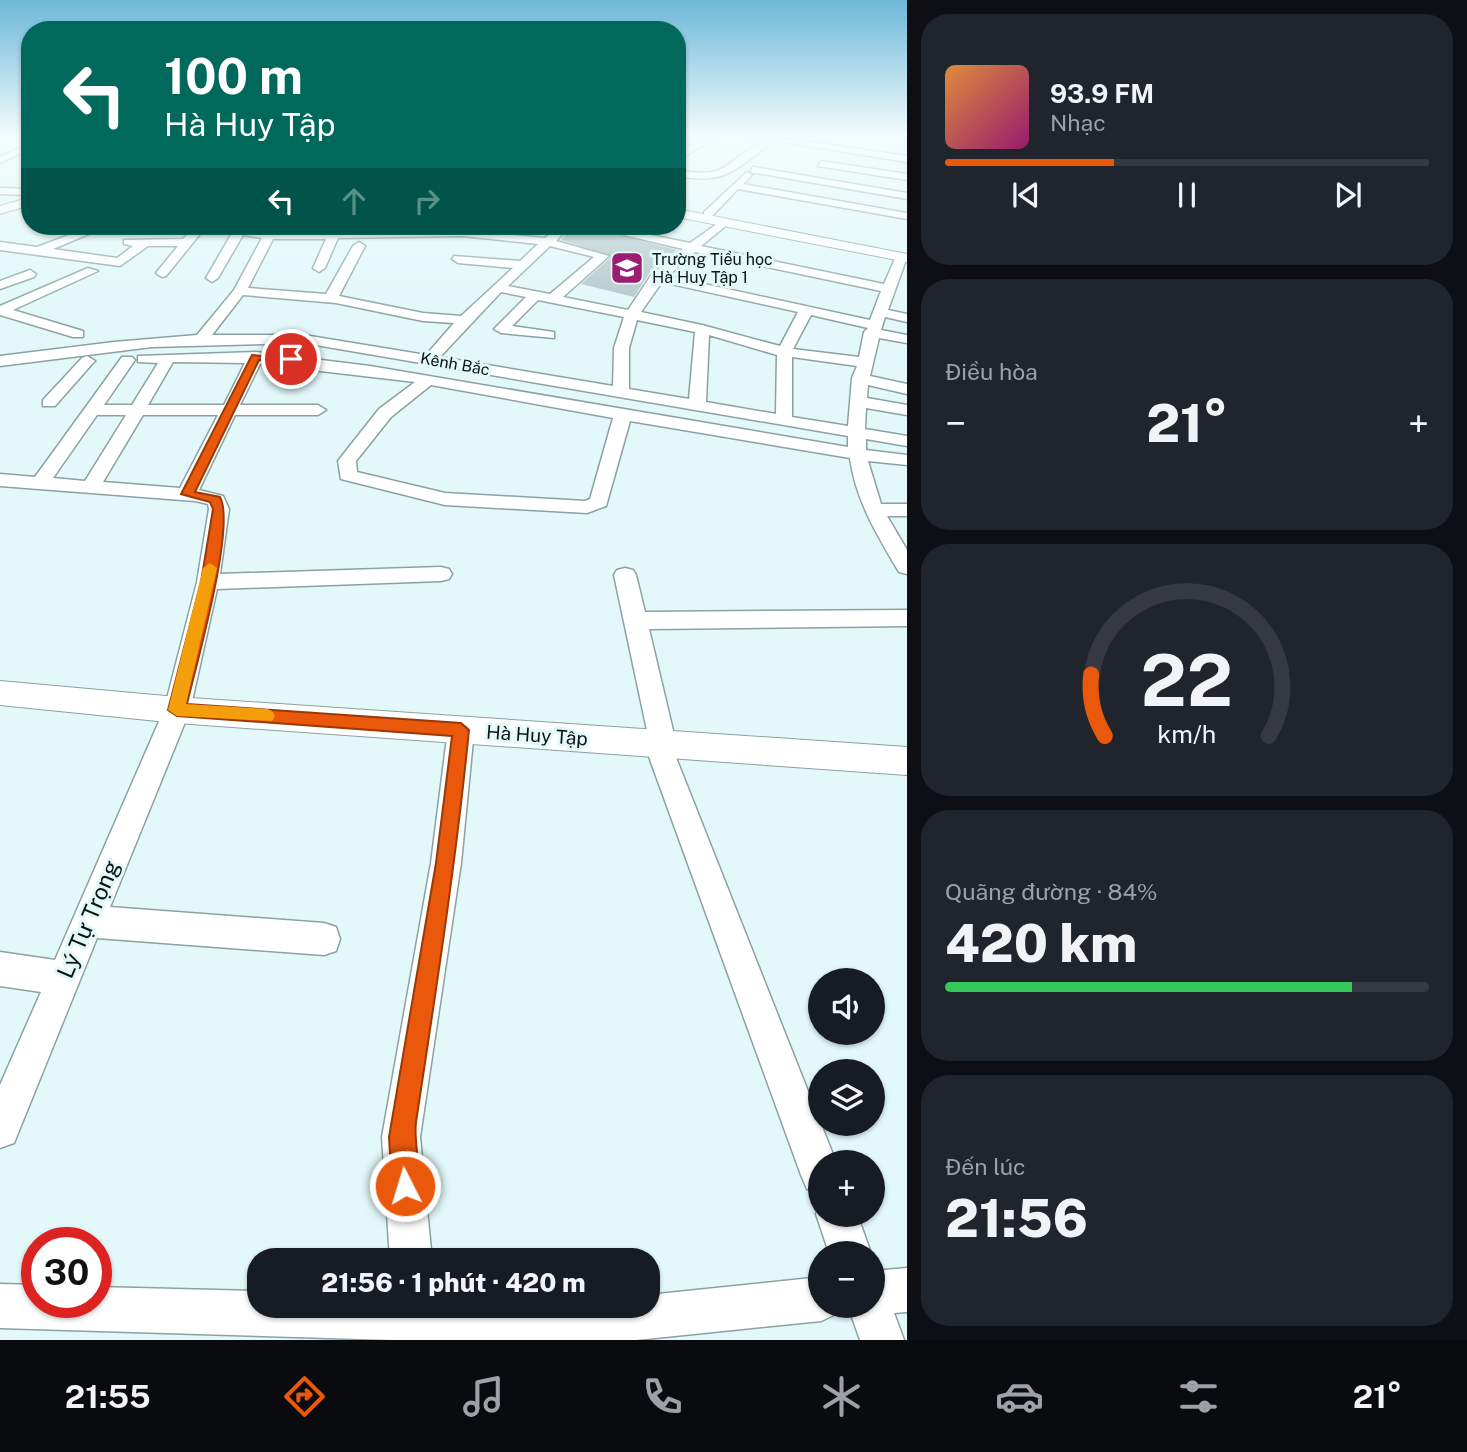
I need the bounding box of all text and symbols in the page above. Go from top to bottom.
text: 100 m [164,47,303,105]
icon: left [49,49,140,140]
text: 93.9 FM [1050,78,1154,109]
text: Hà Huy Tập [164,106,336,143]
text: Nhạc [1050,109,1106,136]
icon: previous [1007,176,1045,214]
icon: pause [1168,176,1206,214]
icon: next [1329,176,1367,214]
icon: left [262,182,300,220]
icon: ahead [335,182,373,220]
icon: right [408,182,446,220]
school or university icon: Trường Tiểu học Hà Huy Tập 1 [608,249,646,287]
place label: Trường Tiểu học Hà Huy Tập 1 [652,250,773,287]
pin [261,329,321,389]
icon: arrive [272,340,310,378]
street label: Kênh Bắc [419,349,491,379]
text: Điều hòa [945,358,1038,385]
text: 21° [1146,393,1228,454]
text: − [945,401,966,446]
text: + [1408,401,1429,446]
text: 22 [1141,637,1233,722]
text: km/h [1158,719,1216,749]
street label: Hà Huy Tập [485,720,589,750]
street label: Lý Tự Trọng [51,856,125,982]
text: Quãng đường · 84% [945,878,1158,905]
text: 420 km [945,913,1137,974]
map controls [808,968,885,1318]
button: sound [808,968,885,1045]
button: layers [808,1059,885,1136]
position arrow [368,1149,442,1223]
button: + [808,1150,885,1227]
text: Đến lúc [945,1153,1026,1180]
text: 21:56 [945,1188,1088,1249]
speed limit sign: 30 [21,1227,112,1318]
button: − [808,1241,885,1318]
text: 21:56 · 1 phút · 420 m [321,1267,586,1298]
icon: directions [280,1372,329,1421]
icon: music [459,1372,508,1421]
icon: phone [638,1372,687,1421]
icon: climate [817,1372,866,1421]
icon: car [995,1372,1044,1421]
icon: filters [1174,1372,1223,1421]
text: 21:55 [65,1378,151,1415]
text: 21° [1353,1378,1402,1415]

